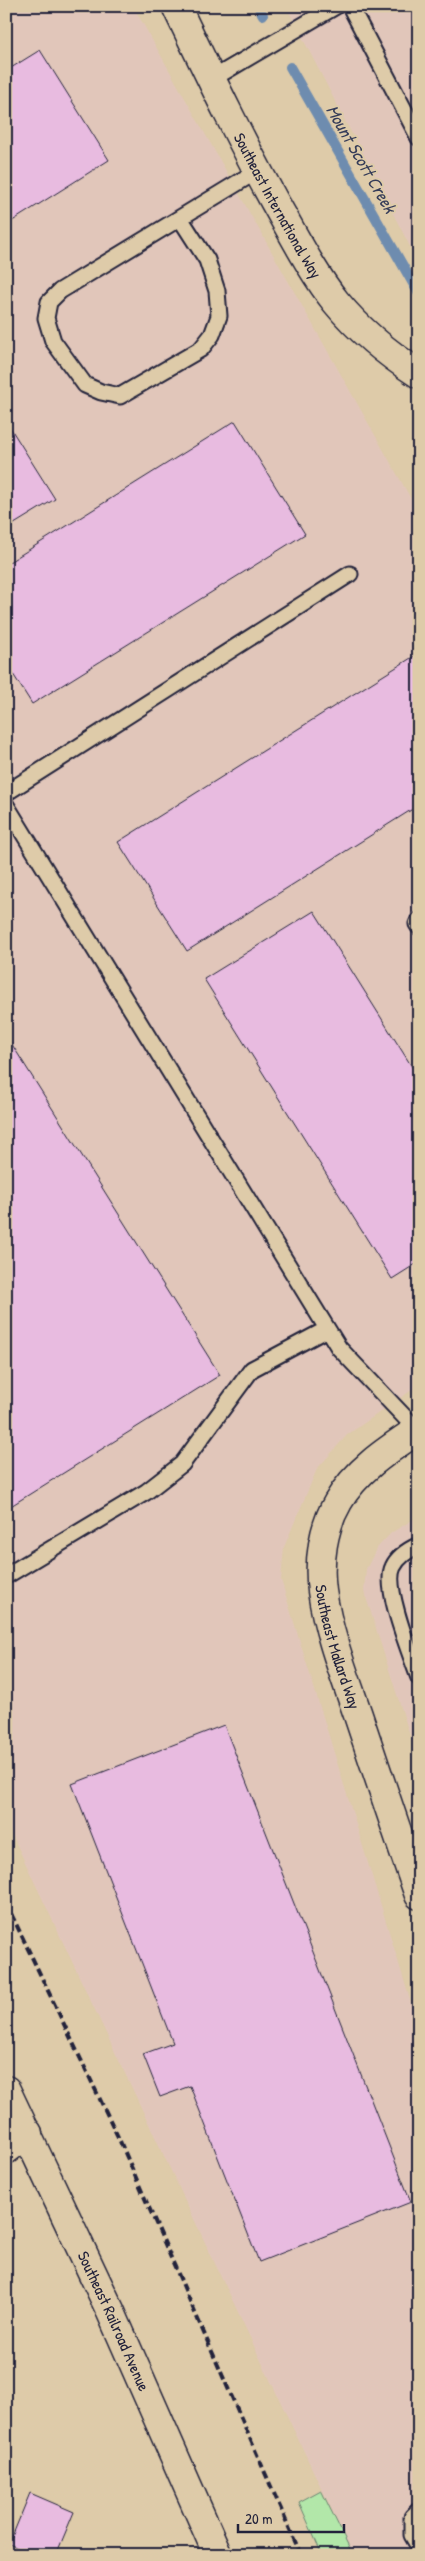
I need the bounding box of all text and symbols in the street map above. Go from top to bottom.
water label: Mount Scott Creek [320,100,403,219]
street label: Southeast International Way [229,129,327,283]
street label: Southeast Mallard Way [310,1583,366,1712]
street label: Southeast Railroad Avenue [73,2247,156,2395]
scale bar [238,2501,344,2533]
text: 20 m [245,2508,272,2529]

